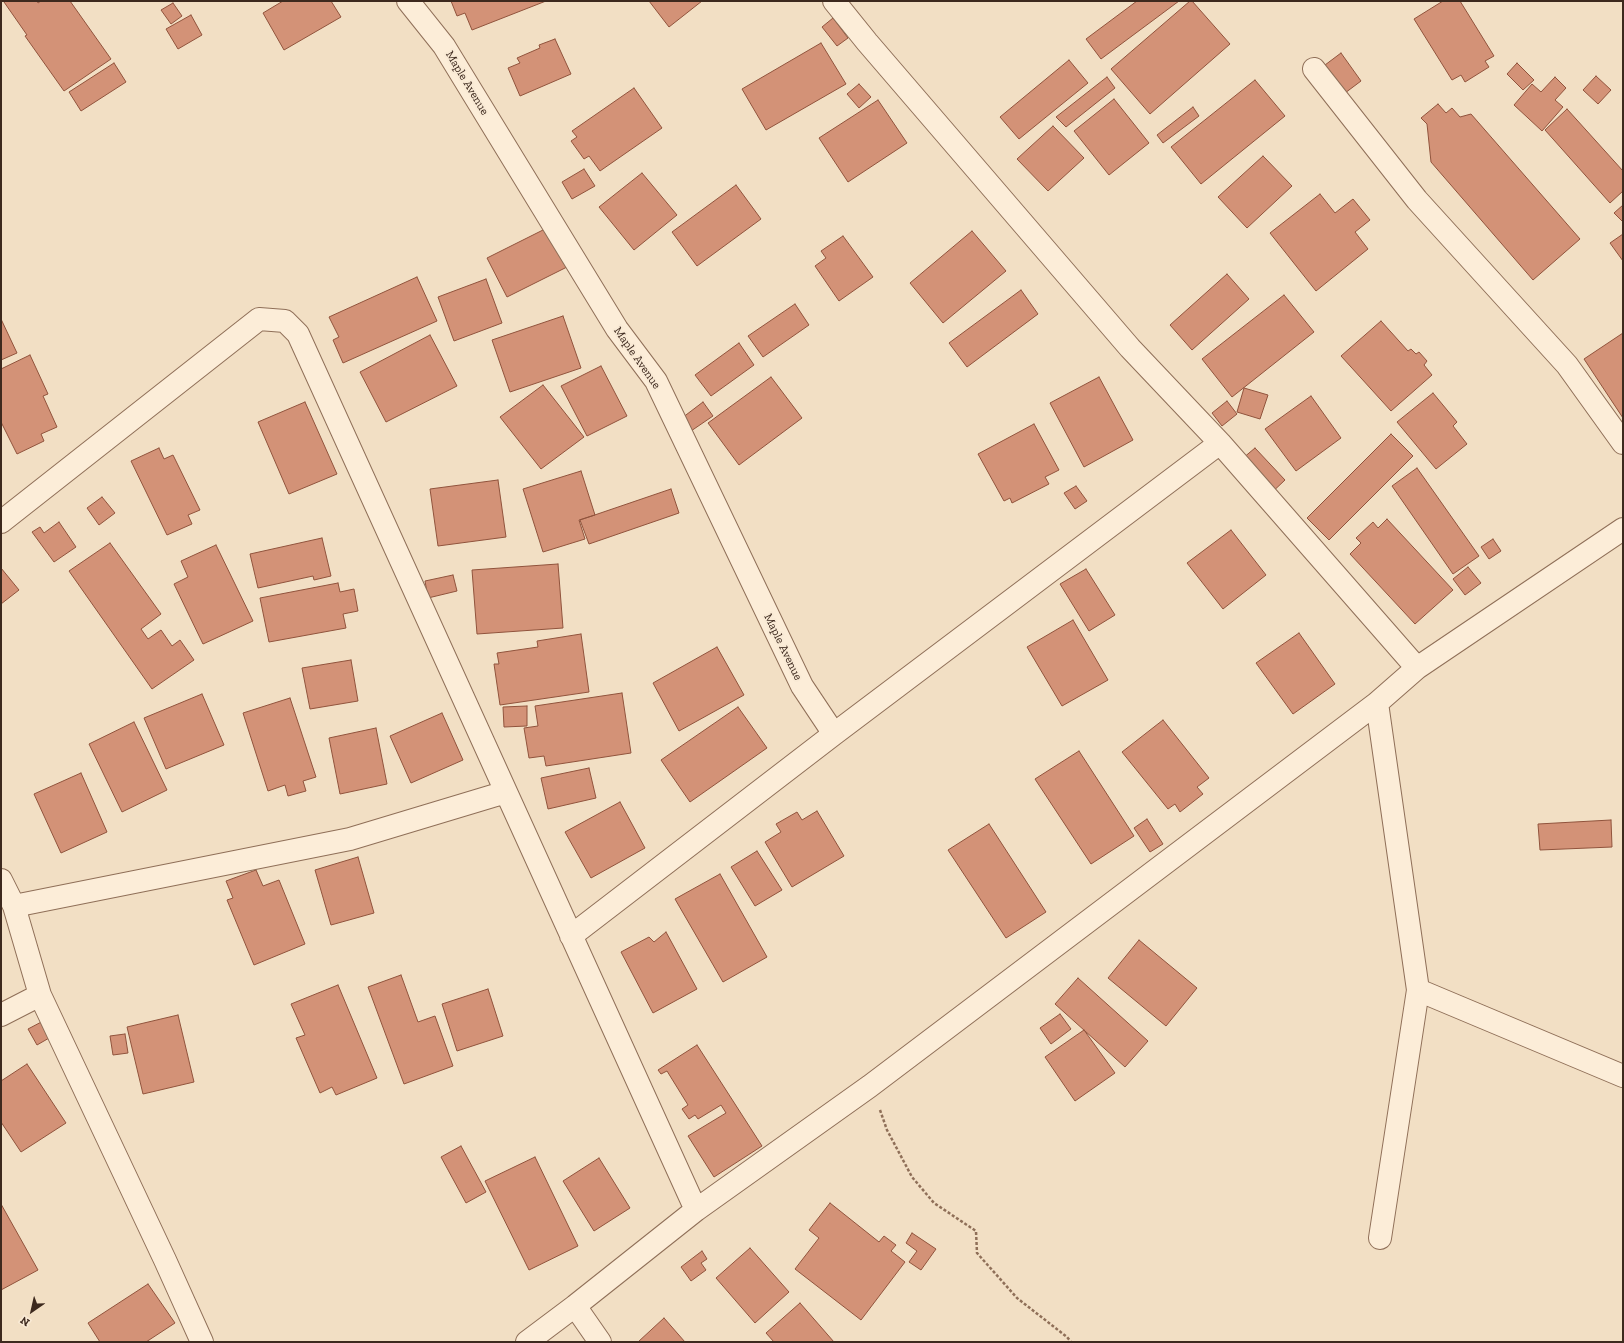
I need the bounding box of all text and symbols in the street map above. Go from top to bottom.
street label: Maple Avenue [442,48,492,118]
street label: Maple Avenue [610,324,664,392]
street label: Maple Avenue [761,611,805,683]
north arrow [12,1291,52,1331]
text: N [18,1314,32,1329]

